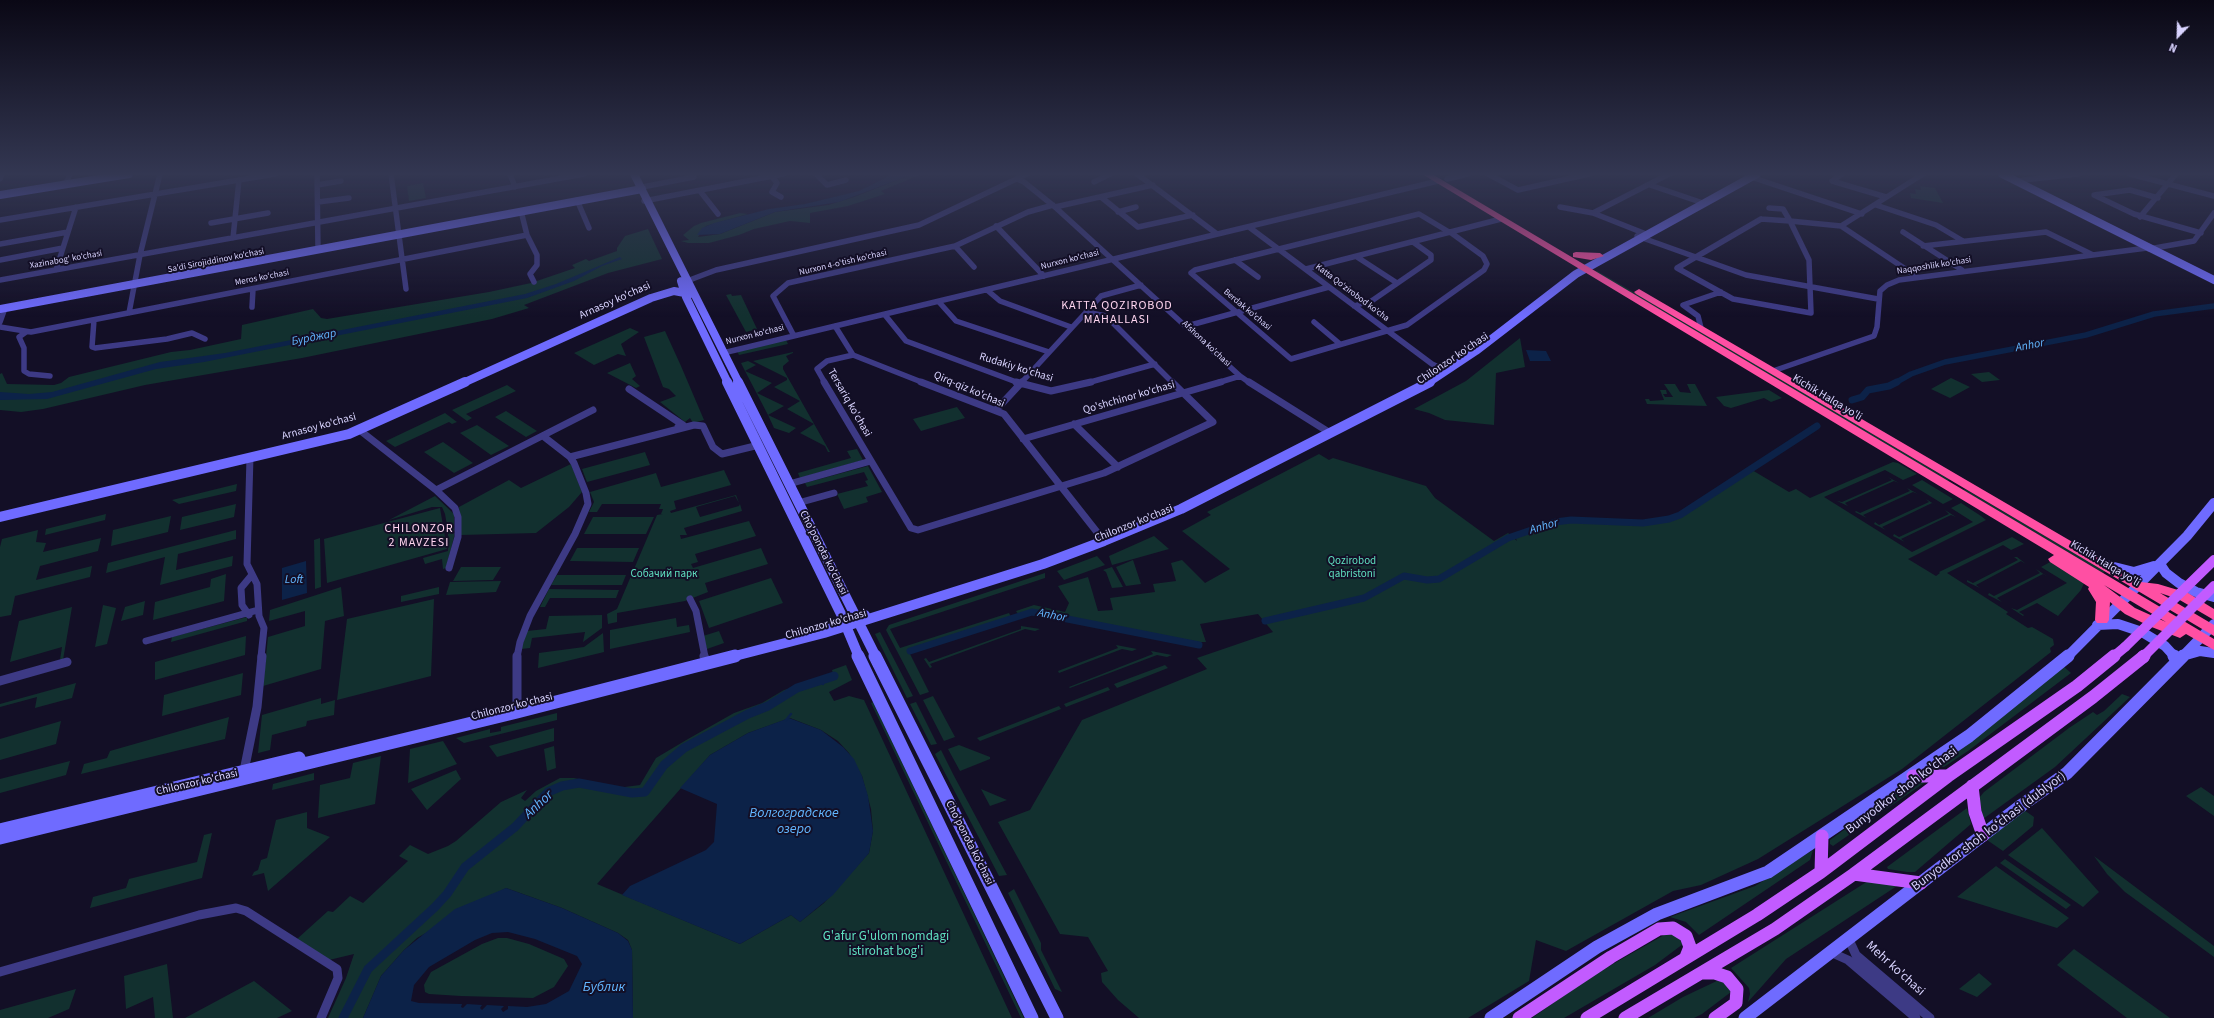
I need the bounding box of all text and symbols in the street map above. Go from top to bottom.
north arrow [2158,16,2198,56]
text: N [2167,39,2179,56]
street label: Sa'di Sirojiddinov ko'chasi [167,246,265,276]
street label: Xazinabog‘ ko‘chasi [29,248,103,272]
street label: Nurxon 4-o'tish ko'chasi [798,248,888,278]
street label: Nurxon ko'chasi [1040,248,1100,272]
street label: Naqqoshlik ko'chasi [1896,255,1972,277]
street label: Katta Qo'zirobod ko'cha [1313,262,1391,324]
street label: Meros ko‘chasi [234,267,290,289]
street label: Arnasoy ko'chasi [577,279,653,323]
street label: Berdak ko'chasi [1221,287,1273,333]
district label: KATTA QOZIROBOD MAHALLASI [1061,299,1173,327]
street label: Afshona ko'chasi [1179,319,1233,369]
street label: Nurxon ko'chasi [725,323,785,347]
water label: Бурджар [290,327,338,349]
street label: Chilonzor ko'chasi [1415,330,1491,388]
water label: Anhor [2014,336,2046,356]
street label: Rudakiy ko'chasi [977,350,1055,386]
street label: Tersariq ko'chasi [824,367,874,439]
street label: Qirq-qiz ko'chasi [931,369,1007,411]
street label: Kichik Halqa yo'li [1790,372,1864,424]
street label: Qo'shchinor ko'chasi [1082,379,1176,417]
street label: Arnasoy ko'chasi [280,411,358,443]
street label: Chilonzor ko'chasi [1093,502,1175,546]
street label: Cho'ponota ko'chasi [796,509,850,597]
water label: Anhor [1528,516,1560,538]
district label: CHILONZOR 2 MAVZESI [384,522,454,550]
street label: Kichik Halqa yo'li [2068,538,2142,590]
park label: Qozirobod qabristoni [1328,555,1376,581]
park label: Собачий парк [630,568,698,582]
water label: Loft [285,573,303,587]
water label: Anhor [1036,606,1068,626]
street label: Chilonzor ko'chasi [784,607,868,643]
street label: Chilonzor ko'chasi [470,690,554,724]
street label: Bunyodkor shoh ko'chasi [1843,744,1961,838]
street label: Chilonzor ko'chasi [155,767,239,799]
street label: Bunyodkor shoh koʻchasi (dublyor) [1909,769,2069,895]
water label: Anhor [521,787,557,823]
street label: Cho'ponota ko'chasi [942,799,996,887]
water label: Волгоградское озеро [749,806,839,838]
park label: G'afur G'ulom nomdagi istirohat bog'i [823,929,949,960]
street label: Mehr ko'chasi [1862,938,1928,1000]
water label: Бублик [583,980,625,996]

